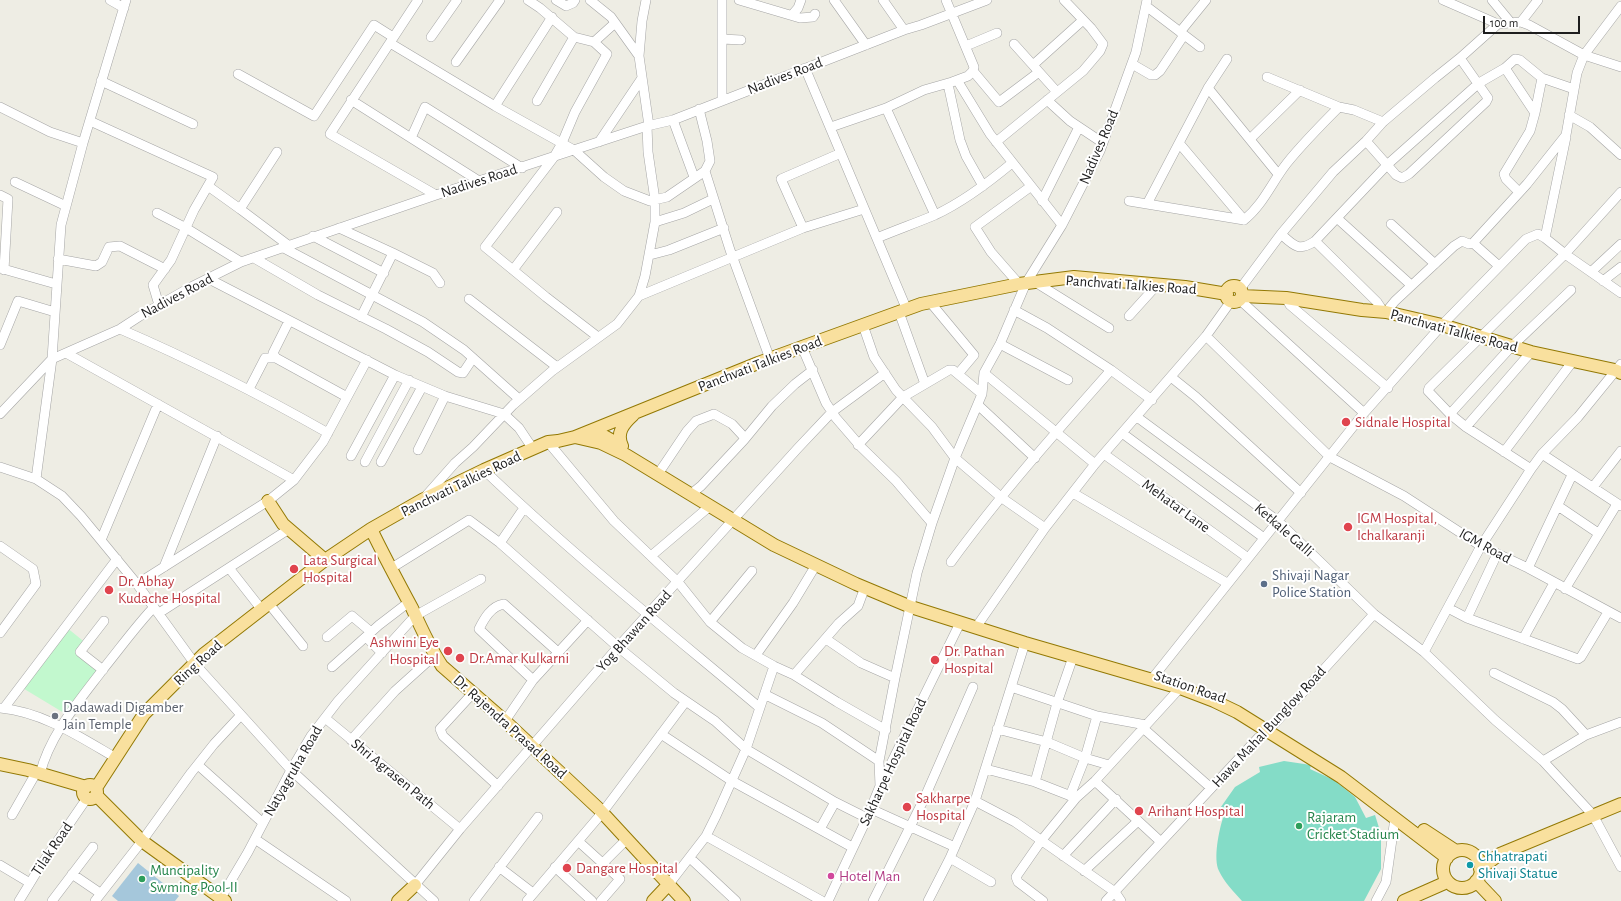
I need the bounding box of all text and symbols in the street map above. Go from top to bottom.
scale bar [1485,8,1582,34]
text: 100 m [1490,17,1518,29]
street label: Nadives Road [745,53,825,99]
street label: Nadives Road [1075,107,1123,187]
street label: Nadives Road [439,160,519,202]
street label: Nadives Road [138,269,216,323]
street label: Panchvati Talkies Road [1065,271,1197,299]
street label: Panchvati Talkies Road [1388,305,1520,357]
street label: Panchvati Talkies Road [695,332,825,396]
place label: Sidnale Hospital [1355,413,1451,431]
marker: Sidnale Hospital [1340,416,1352,428]
street label: Panchvati Talkies Road [398,447,524,521]
street label: Mehatar Lane [1138,475,1214,537]
street label: Ketkale Galli [1251,499,1317,561]
place label: IGM Hospital, Ichalkaranji [1357,509,1437,544]
marker: IGM Hospital, Ichalkaranji [1342,521,1354,533]
street label: IGM Road [1456,524,1514,568]
place label: Lata Surgical Hospital [303,551,377,586]
marker: Lata Surgical Hospital [288,563,300,575]
place label: Shivaji Nagar Police Station [1272,566,1351,601]
place label: Dr. Abhay Kudache Hospital [118,572,221,607]
marker: Shivaji Nagar Police Station [1259,579,1269,589]
marker: Dr. Abhay Kudache Hospital [103,584,115,596]
street label: Yog Bhawan Road [593,587,675,675]
place label: Ashwini Eye Hospital [370,633,439,668]
street label: Ring Road [170,636,226,690]
place label: Dr. Pathan Hospital [944,642,1005,677]
marker: Ashwini Eye Hospital [442,645,454,657]
place label: Dr.Amar Kulkarni [469,649,569,667]
marker: Dr.Amar Kulkarni [454,652,466,664]
marker: Dr. Pathan Hospital [929,654,941,666]
street label: Hawa Mahal Bunglow Road [1208,663,1330,791]
street label: Station Road [1152,666,1228,708]
street label: Dr. Rajendra Prasad Road [450,671,570,783]
street label: Sakharpe Hospital Road [855,695,931,829]
place label: Dadawadi Digamber Jain Temple [63,698,183,733]
marker: Dadawadi Digamber Jain Temple [50,711,60,721]
street label: Natyagruha Road [260,723,326,819]
street label: Shri Agrasen Path [347,735,439,813]
place label: Sakharpe Hospital [916,789,971,824]
marker: Sakharpe Hospital [901,801,913,813]
place label: Arihant Hospital [1148,802,1244,820]
marker: Arihant Hospital [1133,805,1145,817]
place label: Rajaram Cricket Stadium [1307,808,1399,843]
street label: Tilak Road [28,819,76,879]
marker: Rajaram Cricket Stadium [1294,821,1304,831]
place label: Chhatrapati Shivaji Statue [1478,847,1558,882]
place label: Dangare Hospital [576,859,678,877]
marker: Chhatrapati Shivaji Statue [1465,860,1475,870]
place label: Muncipality Swming Pool-II [150,861,238,896]
marker: Dangare Hospital [561,862,573,874]
place label: Hotel Man [839,867,900,885]
marker: Hotel Man [826,871,836,881]
marker: Muncipality Swming Pool-II [137,874,147,884]

